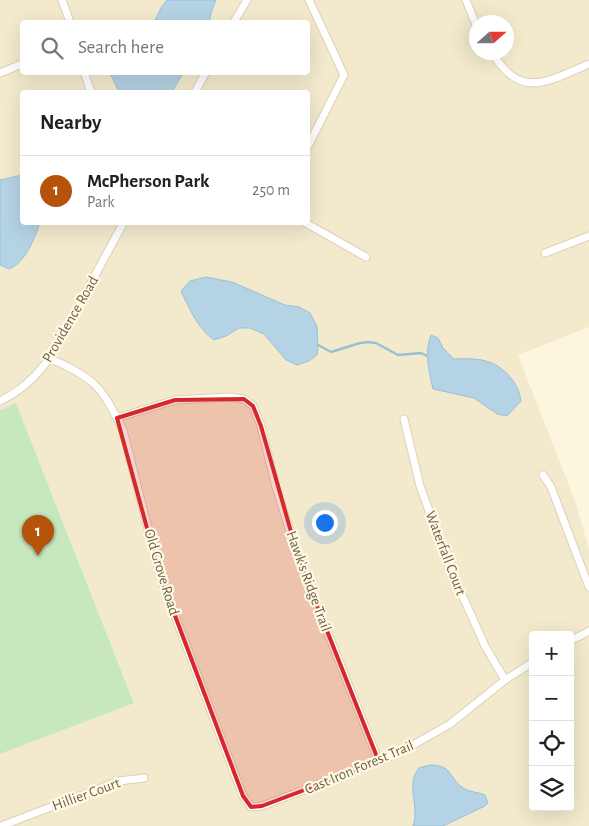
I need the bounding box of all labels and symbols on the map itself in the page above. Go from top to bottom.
north arrow [469,15,514,60]
street label: Providence Road [40,273,101,365]
street label: Waterfall Court [423,509,469,598]
your location [312,510,338,536]
pin: 1 [22,515,54,556]
street label: Old Grove Road [141,527,182,617]
street label: Hawk's Ridge Trail [283,529,334,634]
street label: Cast Iron Forest Trail [303,738,416,797]
street label: Hillier Court [50,775,122,814]

